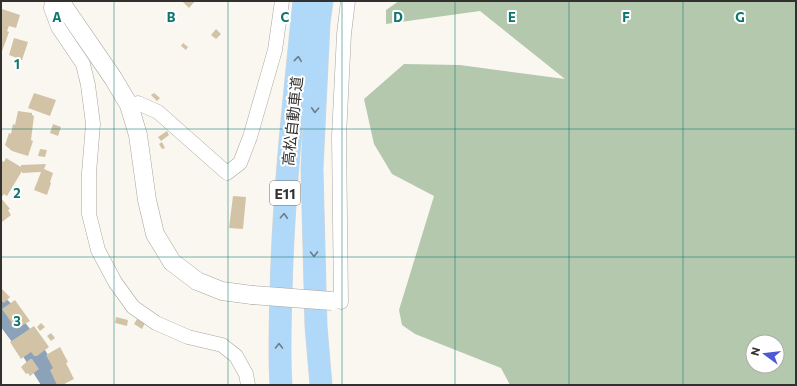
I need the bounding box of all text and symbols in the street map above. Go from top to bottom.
text: A [52,9,62,25]
text: B [167,9,176,25]
text: C [281,9,290,25]
text: D [393,9,403,25]
text: E [508,9,516,25]
text: F [622,9,630,25]
text: G [735,9,745,25]
text: 1 [14,56,20,72]
one-way arrow [294,56,303,62]
street label: 高松自動車道 [278,75,306,167]
one-way arrow [310,107,319,113]
road number: E11 [270,181,300,205]
text: 2 [13,185,21,201]
one-way arrow [280,213,289,219]
one-way arrow [310,251,318,257]
text: 3 [13,313,21,329]
north arrow [745,334,785,374]
one-way arrow [275,343,284,349]
text: N [748,346,762,357]

